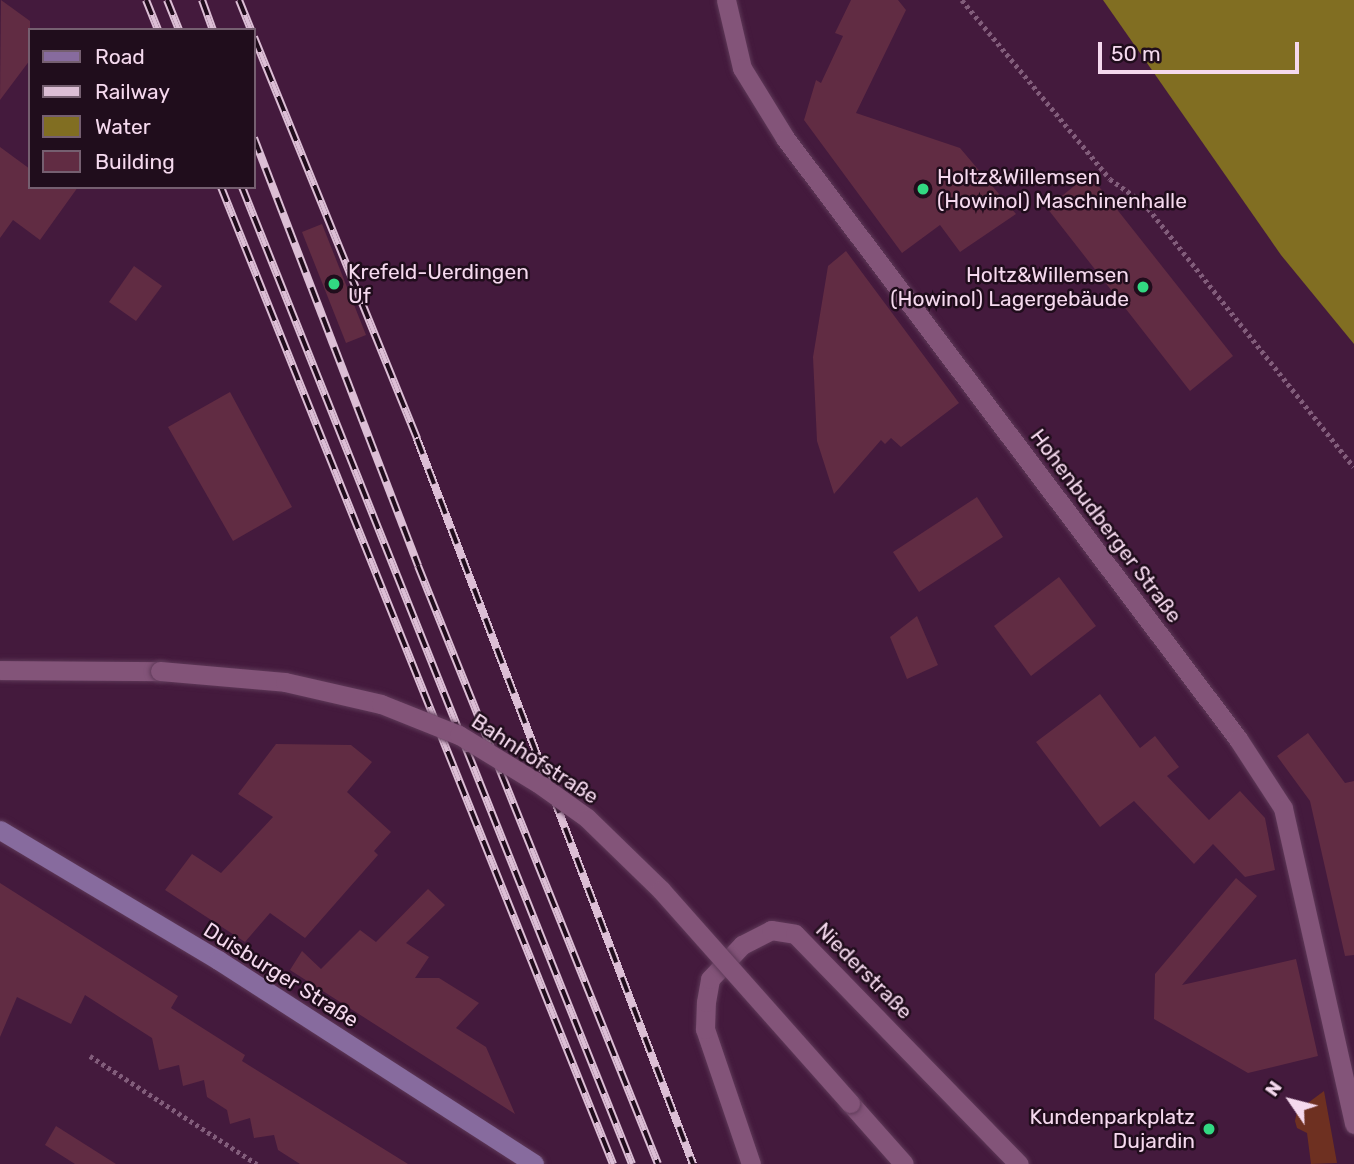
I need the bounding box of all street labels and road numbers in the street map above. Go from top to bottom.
street label: Hohenbudberger Straße [1025,424,1187,628]
street label: Bahnhofstraße [467,709,603,809]
street label: Duisburger Straße [199,917,363,1033]
street label: Niederstraße [811,918,917,1024]

